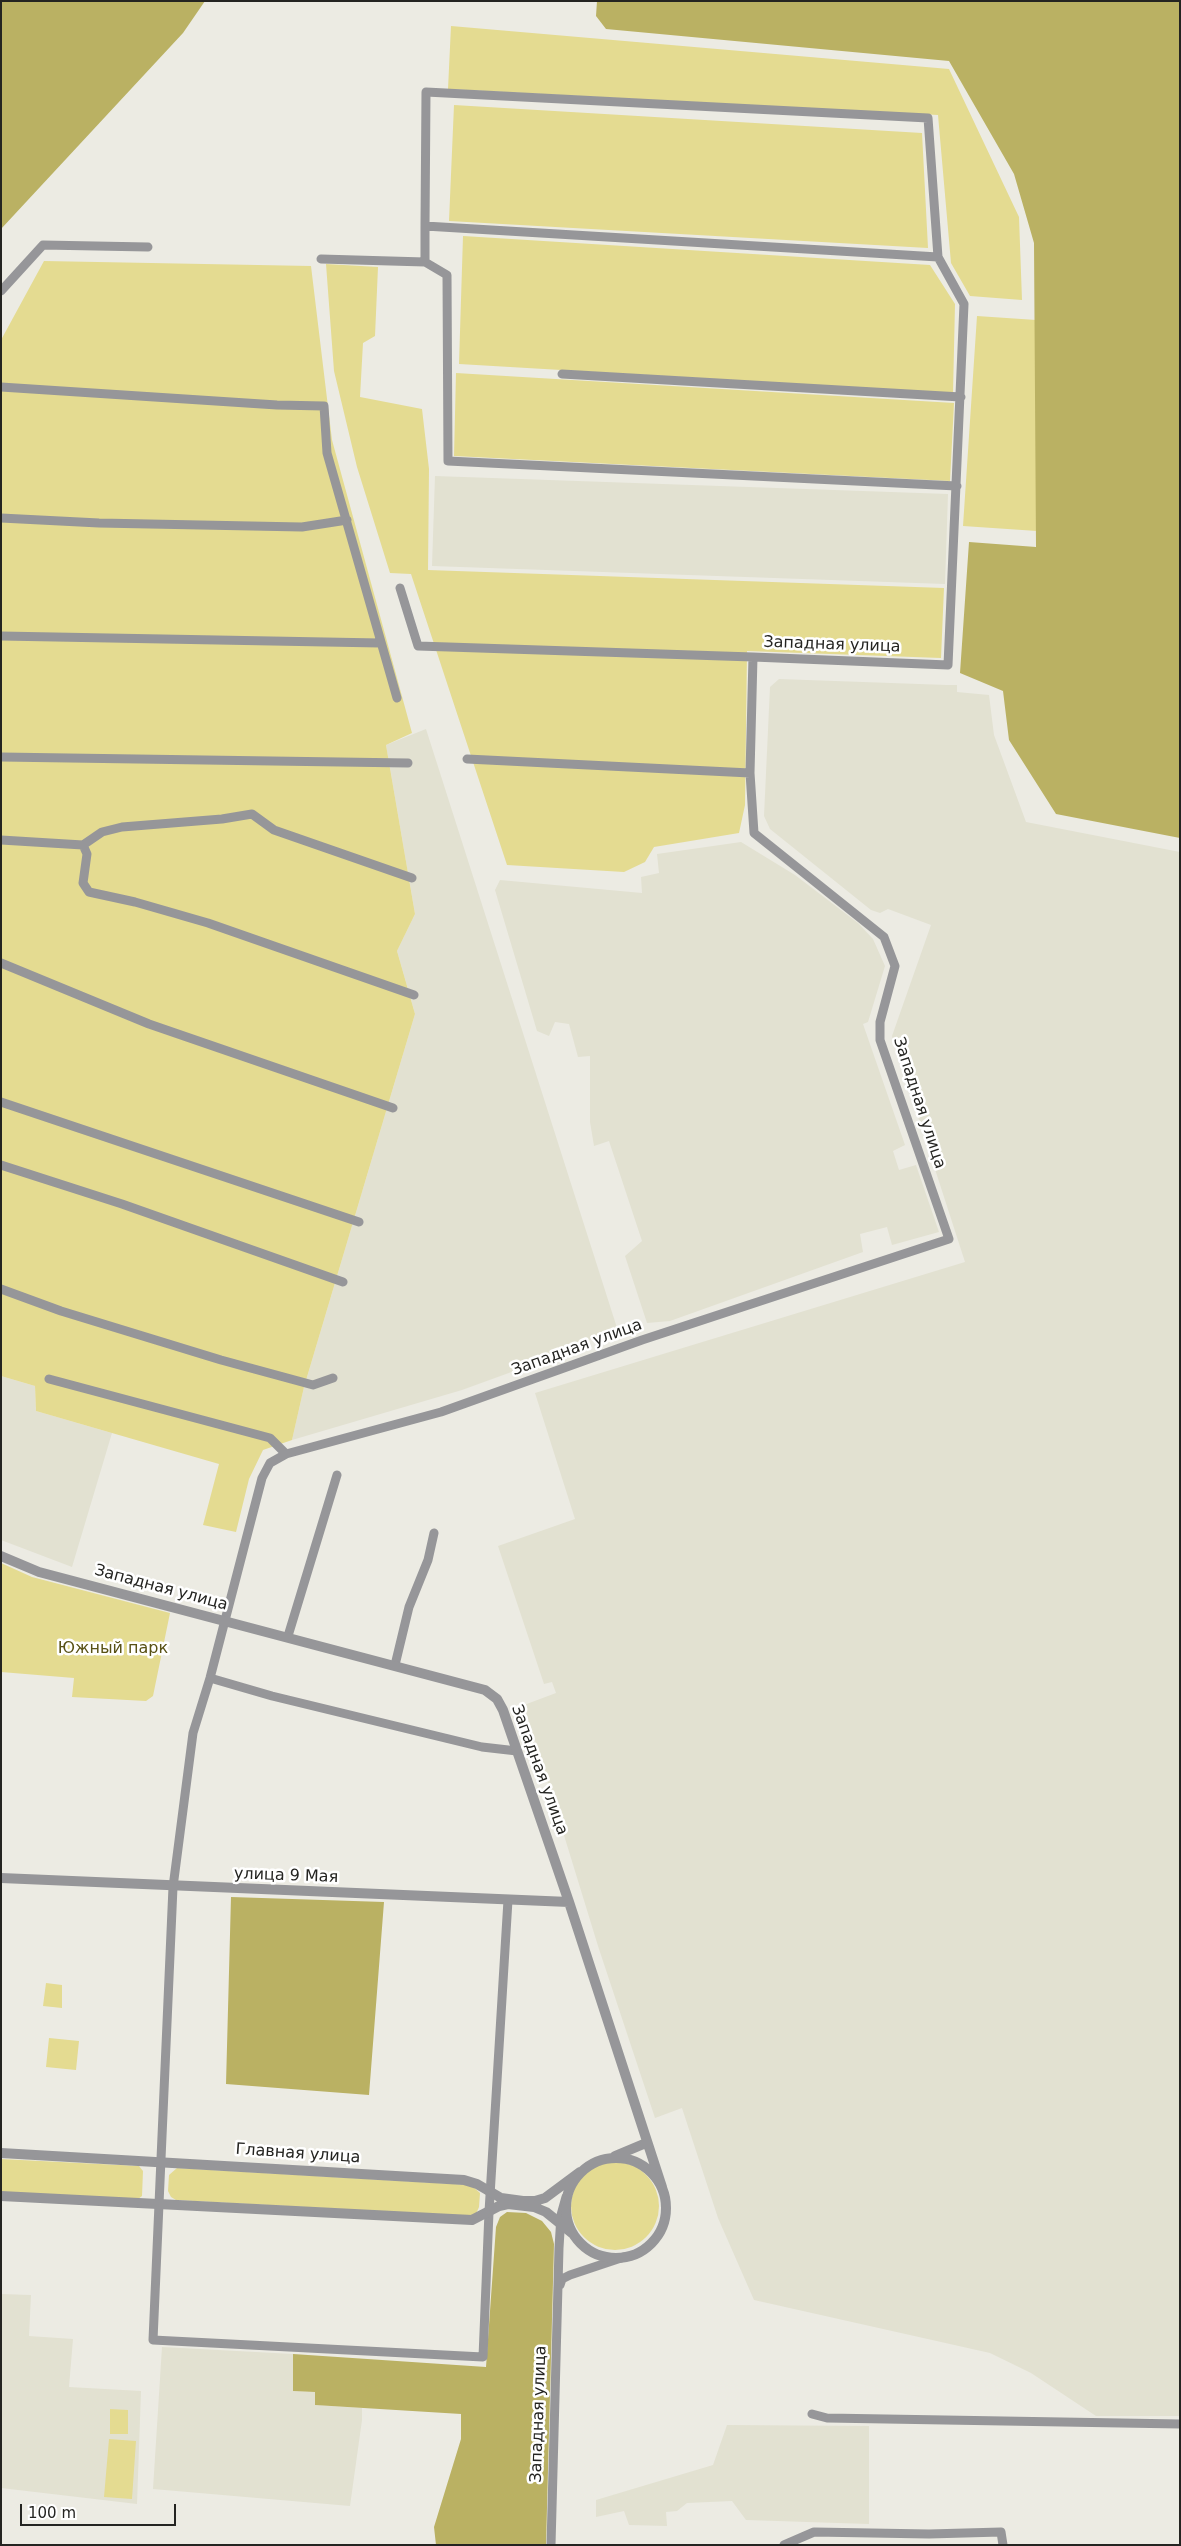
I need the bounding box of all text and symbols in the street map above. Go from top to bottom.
street label: Западная улица [763,633,901,657]
street label: Западная улица [889,1035,949,1171]
street label: Западная улица [509,1316,645,1380]
street label: Западная улица [92,1561,230,1615]
park label: Южный парк [58,1639,168,1659]
street label: Западная улица [507,1702,571,1838]
street label: улица 9 Мая [234,1865,338,1887]
street label: Главная улица [235,2140,361,2168]
street label: Западная улица [527,2345,551,2483]
scale bar [22,2494,179,2526]
text: 100 m [28,2504,76,2522]

